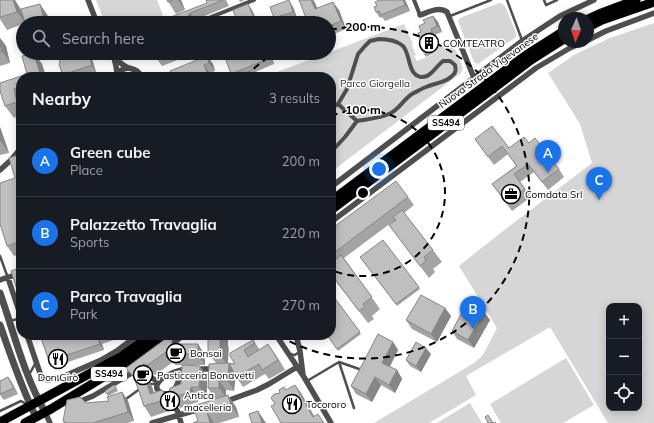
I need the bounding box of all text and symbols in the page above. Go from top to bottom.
north arrow [558,12,594,48]
search box [16,16,336,60]
text: 200 m [345,19,381,34]
icon: search [30,27,52,49]
text: Search here [62,29,144,48]
street label: Nuova Strada Vigevanese [436,30,541,111]
building icon: COMTEATRO [418,32,440,54]
place label: COMTEATRO [443,37,505,50]
park label: Parco Giorgella [340,77,410,90]
text: Nearby [32,88,91,109]
text: 3 results [269,90,320,106]
text: 100 m [345,102,381,117]
road number: SS494 [428,116,464,130]
pin: A [535,140,561,173]
text: Green cube [70,143,151,162]
text: A [40,153,50,169]
text: 200 m [282,153,320,169]
your location [369,159,389,179]
text: Place [70,162,103,178]
pin: C [586,167,612,200]
office icon: Comdata Srl [500,183,522,205]
centre of rings [356,186,370,200]
place label: Comdata Srl [525,188,582,201]
text: Palazzetto Travaglia [70,215,217,234]
text: B [41,225,49,241]
text: 220 m [282,225,320,241]
text: Sports [70,234,109,250]
text: Parco Travaglia [70,287,182,306]
pin: B [460,296,486,329]
text: C [41,297,49,313]
text: 270 m [282,297,320,313]
map controls [606,303,642,411]
button: + [606,303,642,339]
text: Park [70,306,97,322]
button: − [606,339,642,375]
cafe icon: Bonsai [165,342,187,364]
place label: Bonsai [190,347,222,360]
restaurant icon: Don Girò [47,348,69,370]
cafe icon: Pasticceria Bonavetti [132,364,154,386]
road number: SS494 [91,367,127,381]
place label: Pasticceria Bonavetti [157,369,254,382]
place label: Don Girò [38,371,79,384]
button: locate [606,375,642,411]
place label: Antica macelleria [184,389,231,414]
restaurant icon: Antica macelleria [159,390,181,412]
restaurant icon: Tocororo [281,393,303,415]
place label: Tocororo [306,398,346,411]

